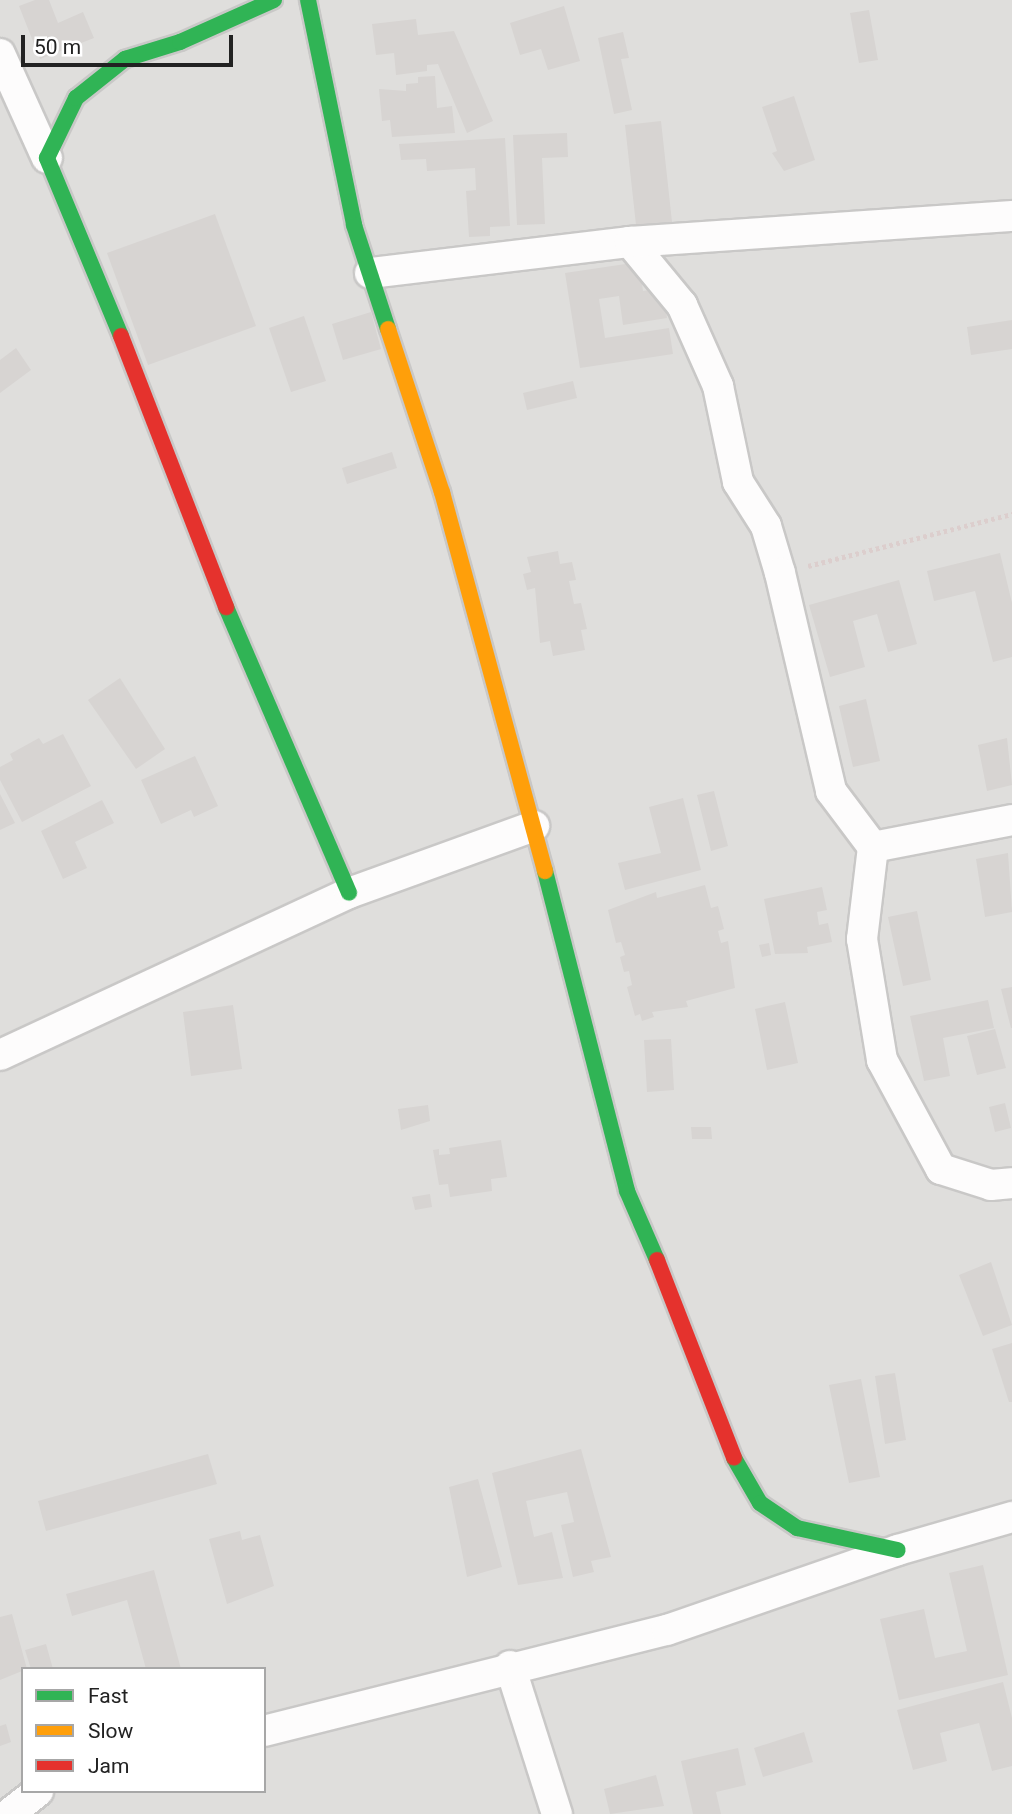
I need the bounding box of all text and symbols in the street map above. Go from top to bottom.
scale bar [24,21,236,65]
text: 50 m [34,35,81,59]
legend [21,1667,266,1793]
text: Fast [88,1684,128,1708]
text: Slow [88,1719,133,1743]
text: Jam [88,1754,129,1778]

